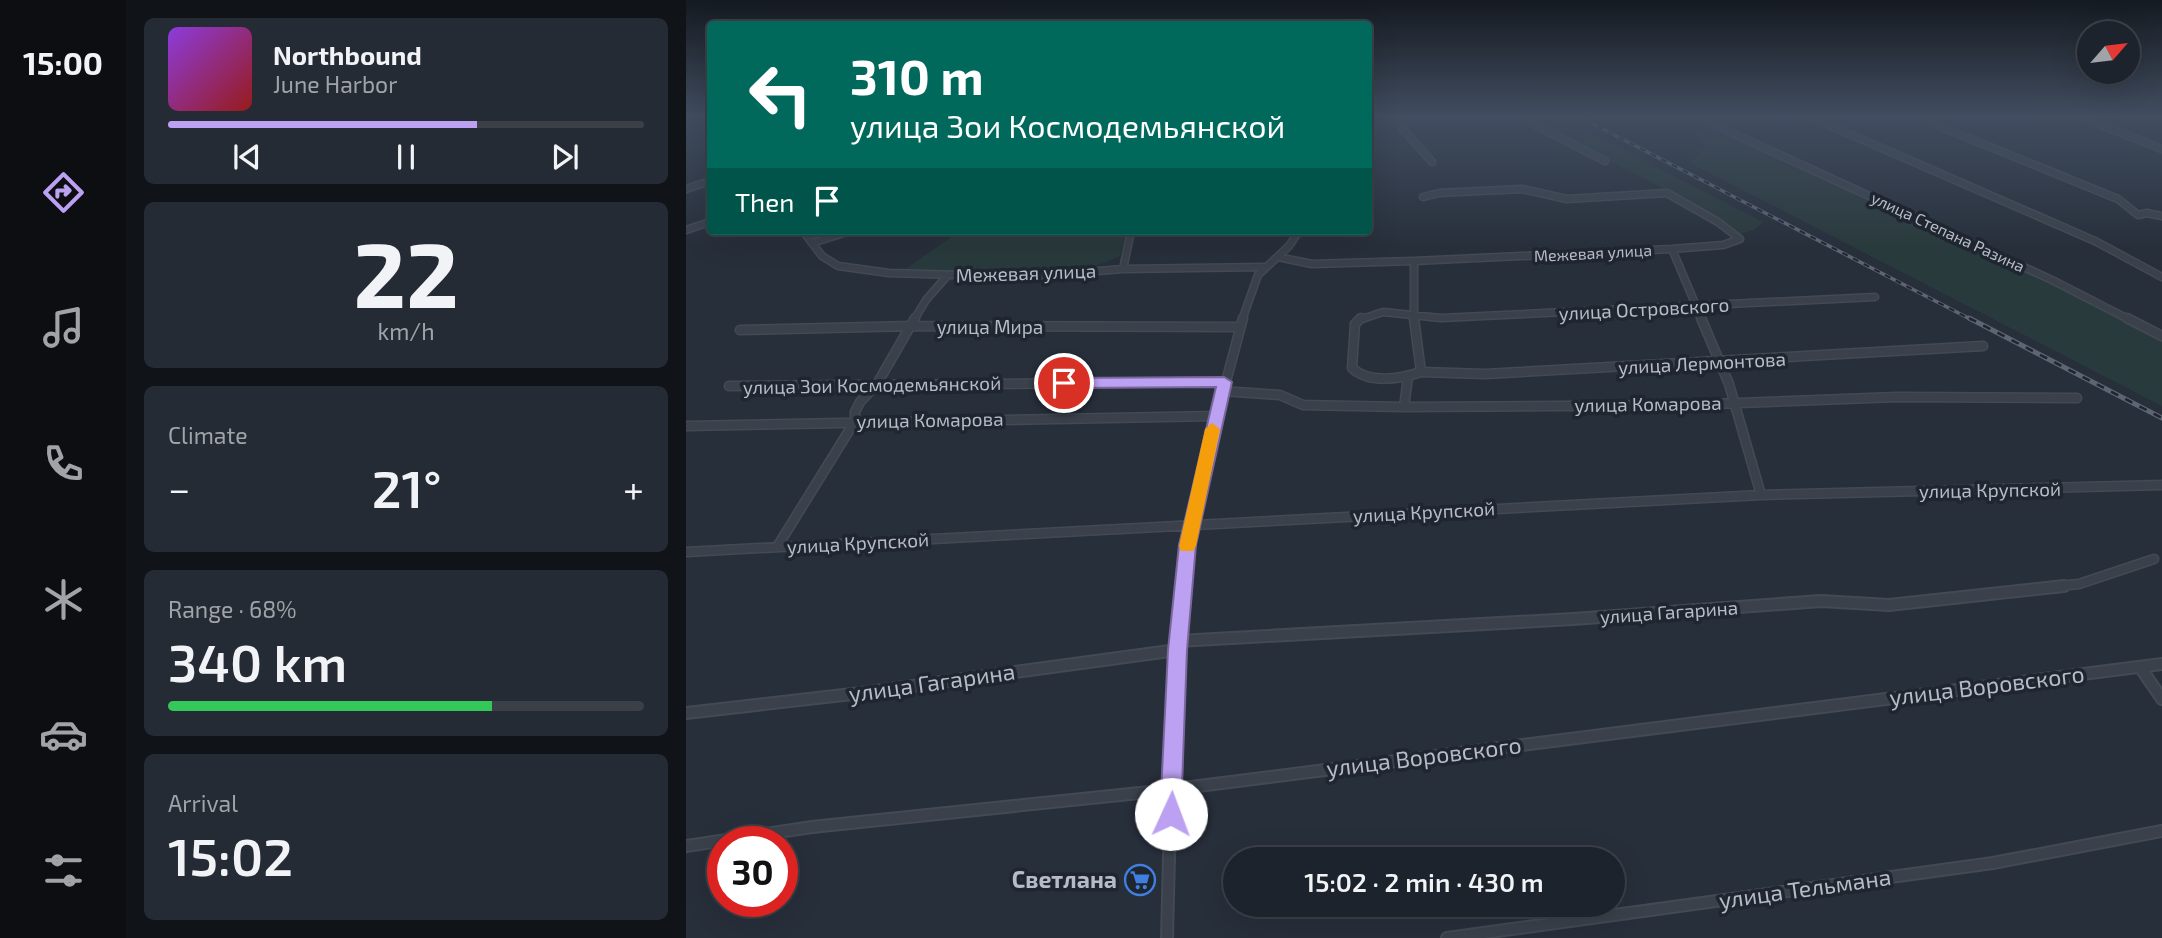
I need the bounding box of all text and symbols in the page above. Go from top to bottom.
north arrow [2077,21,2140,84]
map controls [2077,21,2140,84]
text: Northbound [273,39,422,70]
text: 15:00 [23,43,103,81]
text: 310 m [850,46,984,105]
icon: left [735,49,826,140]
text: June Harbor [273,70,397,98]
text: улица Зои Космодемьянской [850,106,1285,144]
icon: previous [228,138,266,176]
icon: pause [387,138,425,176]
icon: next [546,138,584,176]
icon: directions [39,168,88,217]
icon: arrive [808,182,846,220]
text: Then [735,186,794,217]
street label: улица Степана Разина [1868,188,2028,276]
text: 22 [353,217,459,326]
street label: Межевая улица [1533,240,1653,266]
street label: Межевая улица [955,259,1097,287]
street label: улица Островского [1558,293,1730,325]
icon: music [39,303,88,352]
street label: улица Мира [937,315,1043,339]
text: km/h [377,317,435,345]
street label: улица Лермонтова [1617,347,1787,379]
pin [1034,353,1094,413]
icon: arrive [1045,364,1083,402]
street label: улица Зои Космодемьянской [743,371,1001,399]
street label: улица Комарова [1574,391,1722,417]
street label: улица Комарова [856,407,1004,433]
text: Climate [168,421,248,449]
icon: phone [39,439,88,488]
text: 21° [372,456,442,518]
text: − [168,465,190,511]
text: + [623,465,644,511]
street label: улица Крупской [1919,477,2061,503]
street label: улица Крупской [1352,496,1496,528]
street label: улица Крупской [786,527,930,559]
icon: climate [39,575,88,624]
text: Range · 68% [168,595,297,623]
street label: улица Гагарина [1599,595,1739,629]
text: 340 km [168,630,347,692]
street label: улица Гагарина [847,656,1017,709]
street label: улица Воровского [1888,659,2086,712]
icon: car [39,710,88,759]
street label: улица Воровского [1325,730,1523,783]
position arrow [1134,777,1208,851]
text: Arrival [168,789,238,817]
text: 15:02 [168,824,293,886]
speed limit sign: 30 [707,826,798,917]
icon: filters [39,846,88,895]
street label: улица Тельмана [1717,862,1893,915]
supermarket icon: Светлана [1123,863,1157,897]
place label: Светлана [1012,865,1117,893]
text: 15:02 · 2 min · 430 m [1304,866,1544,897]

